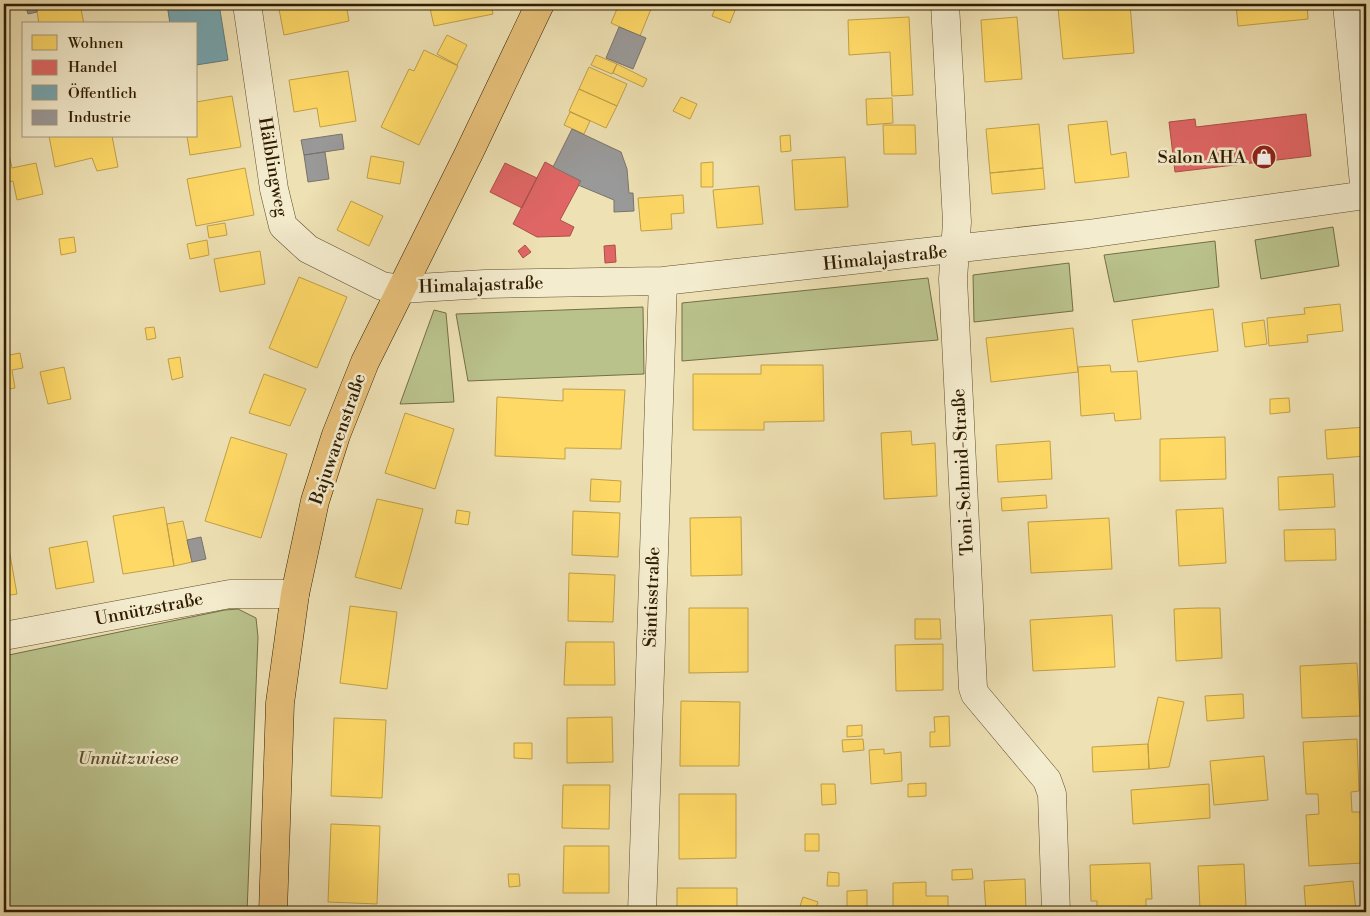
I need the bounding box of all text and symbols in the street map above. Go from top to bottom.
legend [22,22,198,138]
text: Wohnen [67,34,123,53]
text: Handel [68,58,118,77]
text: Öffentlich [68,83,137,103]
text: Industrie [68,108,131,127]
street label: Hälblingweg [253,115,293,219]
shop icon: Salon AHA [1251,144,1277,170]
place label: Salon AHA [1158,146,1247,169]
street label: Himalajastraße [822,240,948,276]
street label: Himalajastraße [418,271,544,299]
street label: Bajuwarenstraße [304,370,371,509]
street label: Toni-Schmid-Straße [947,388,979,556]
street label: Säntisstraße [639,546,665,648]
street label: Unnützstraße [93,587,205,631]
park label: Unnützwiese [78,747,179,770]

